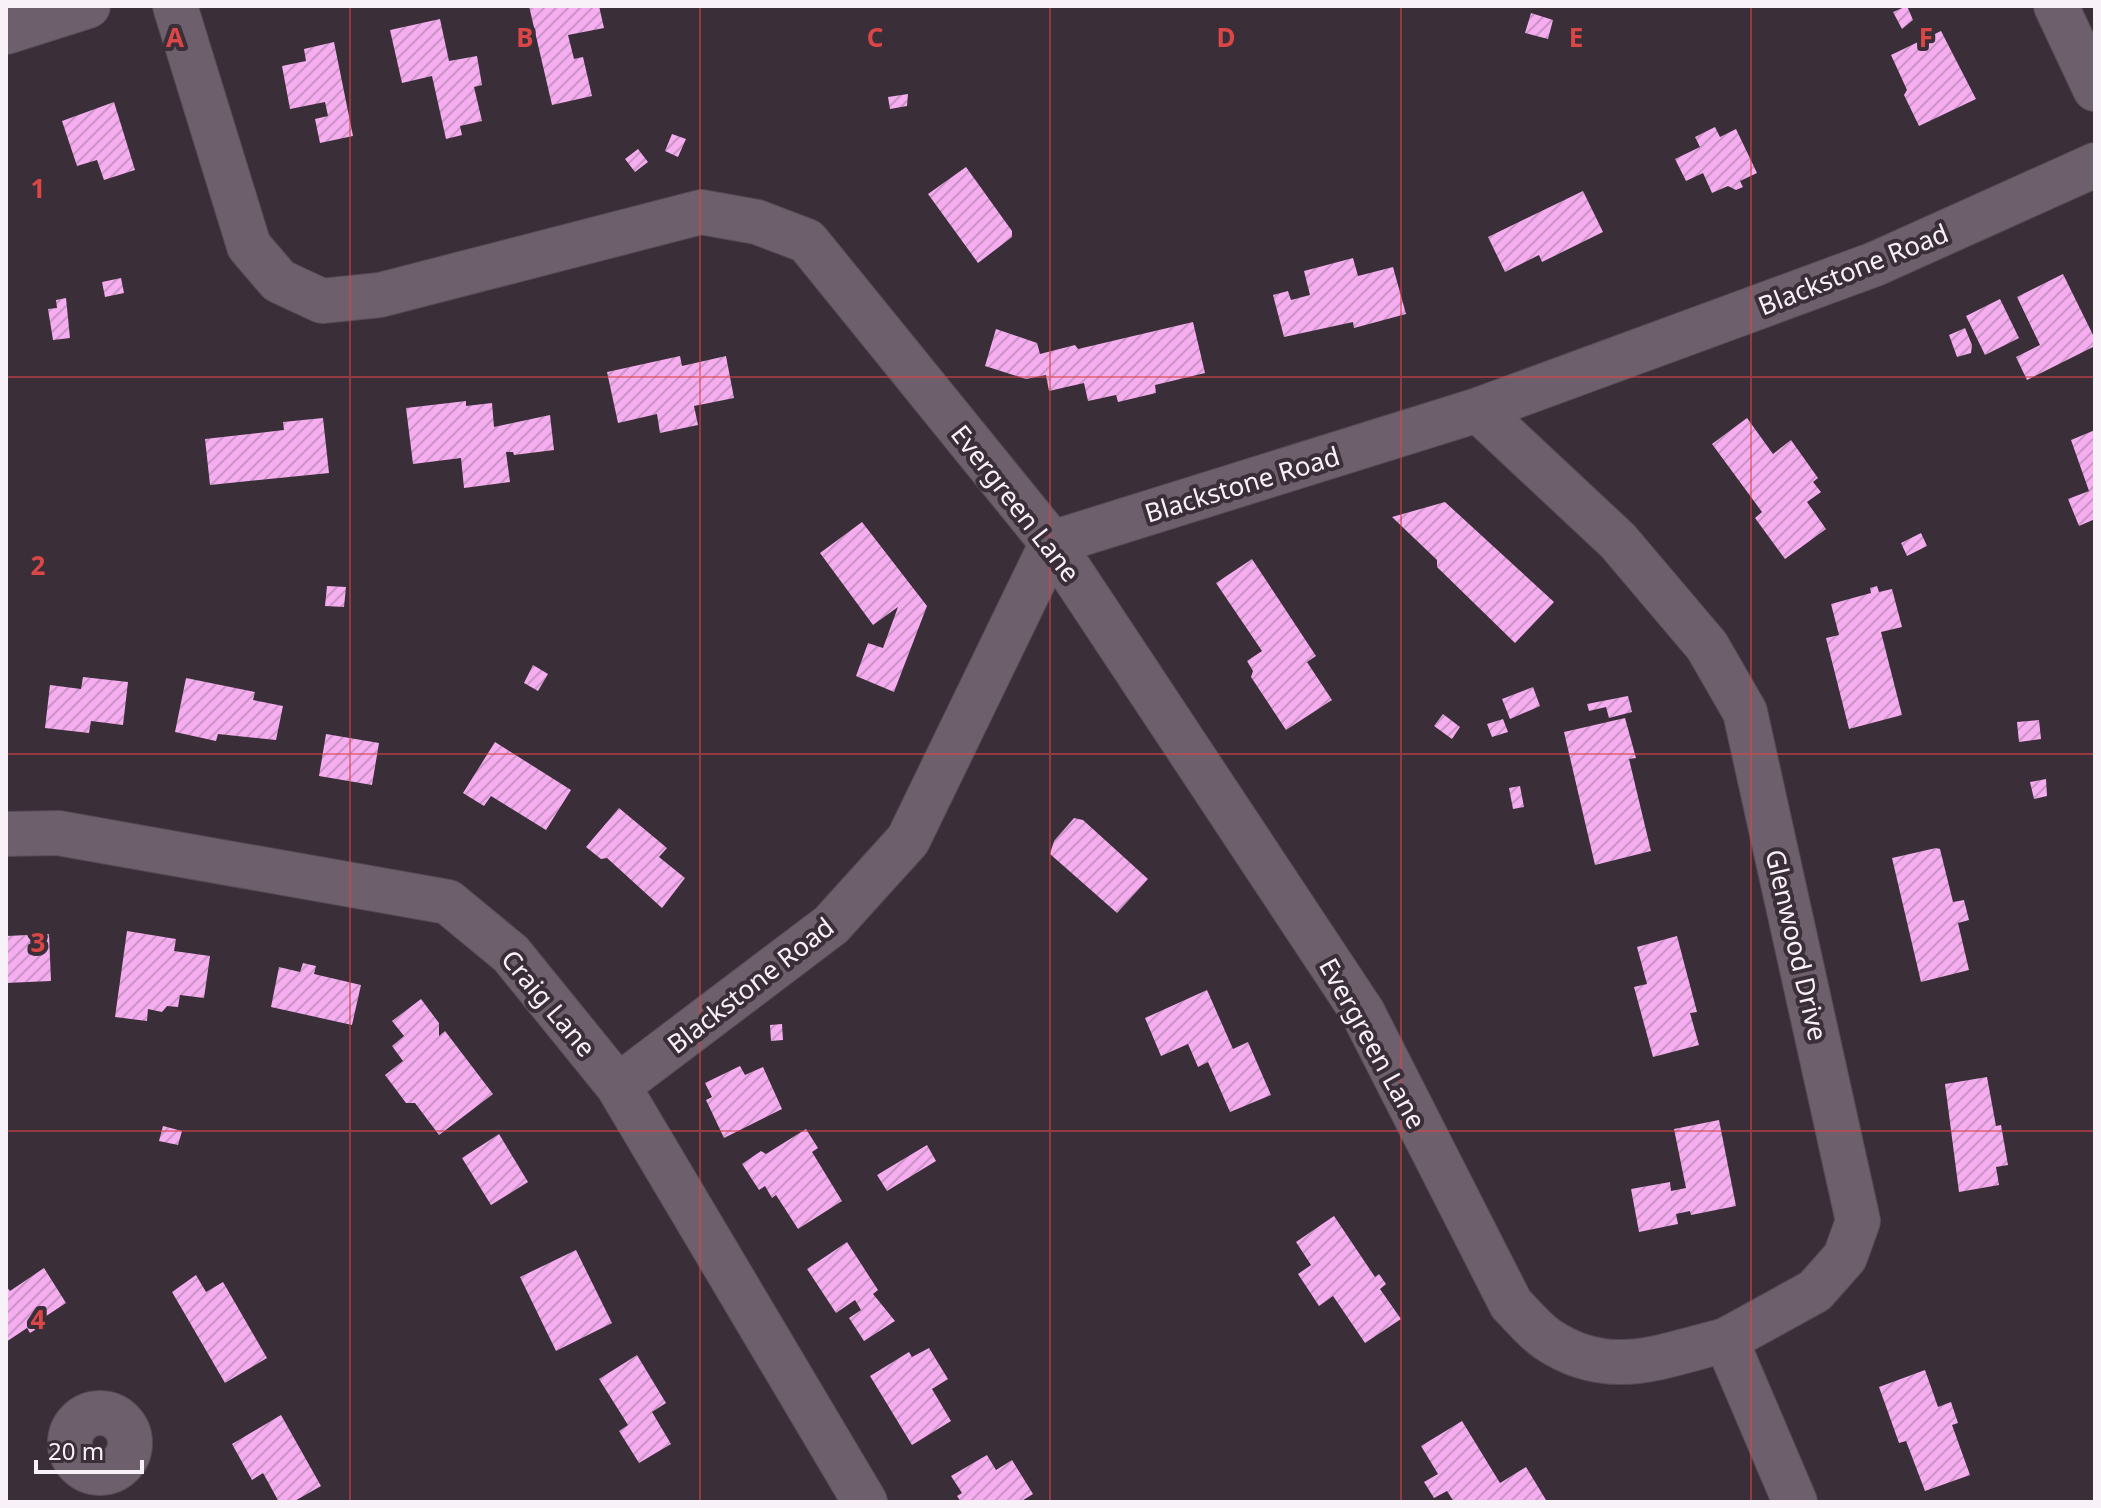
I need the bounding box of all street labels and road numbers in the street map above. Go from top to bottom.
street label: Blackstone Road [1753,214,1953,324]
street label: Evergreen Lane [943,417,1089,589]
street label: Blackstone Road [1140,437,1344,531]
street label: Glenwood Drive [1757,846,1837,1044]
street label: Blackstone Road [659,909,841,1061]
street label: Craig Lane [494,942,604,1064]
street label: Evergreen Lane [1311,951,1435,1135]

